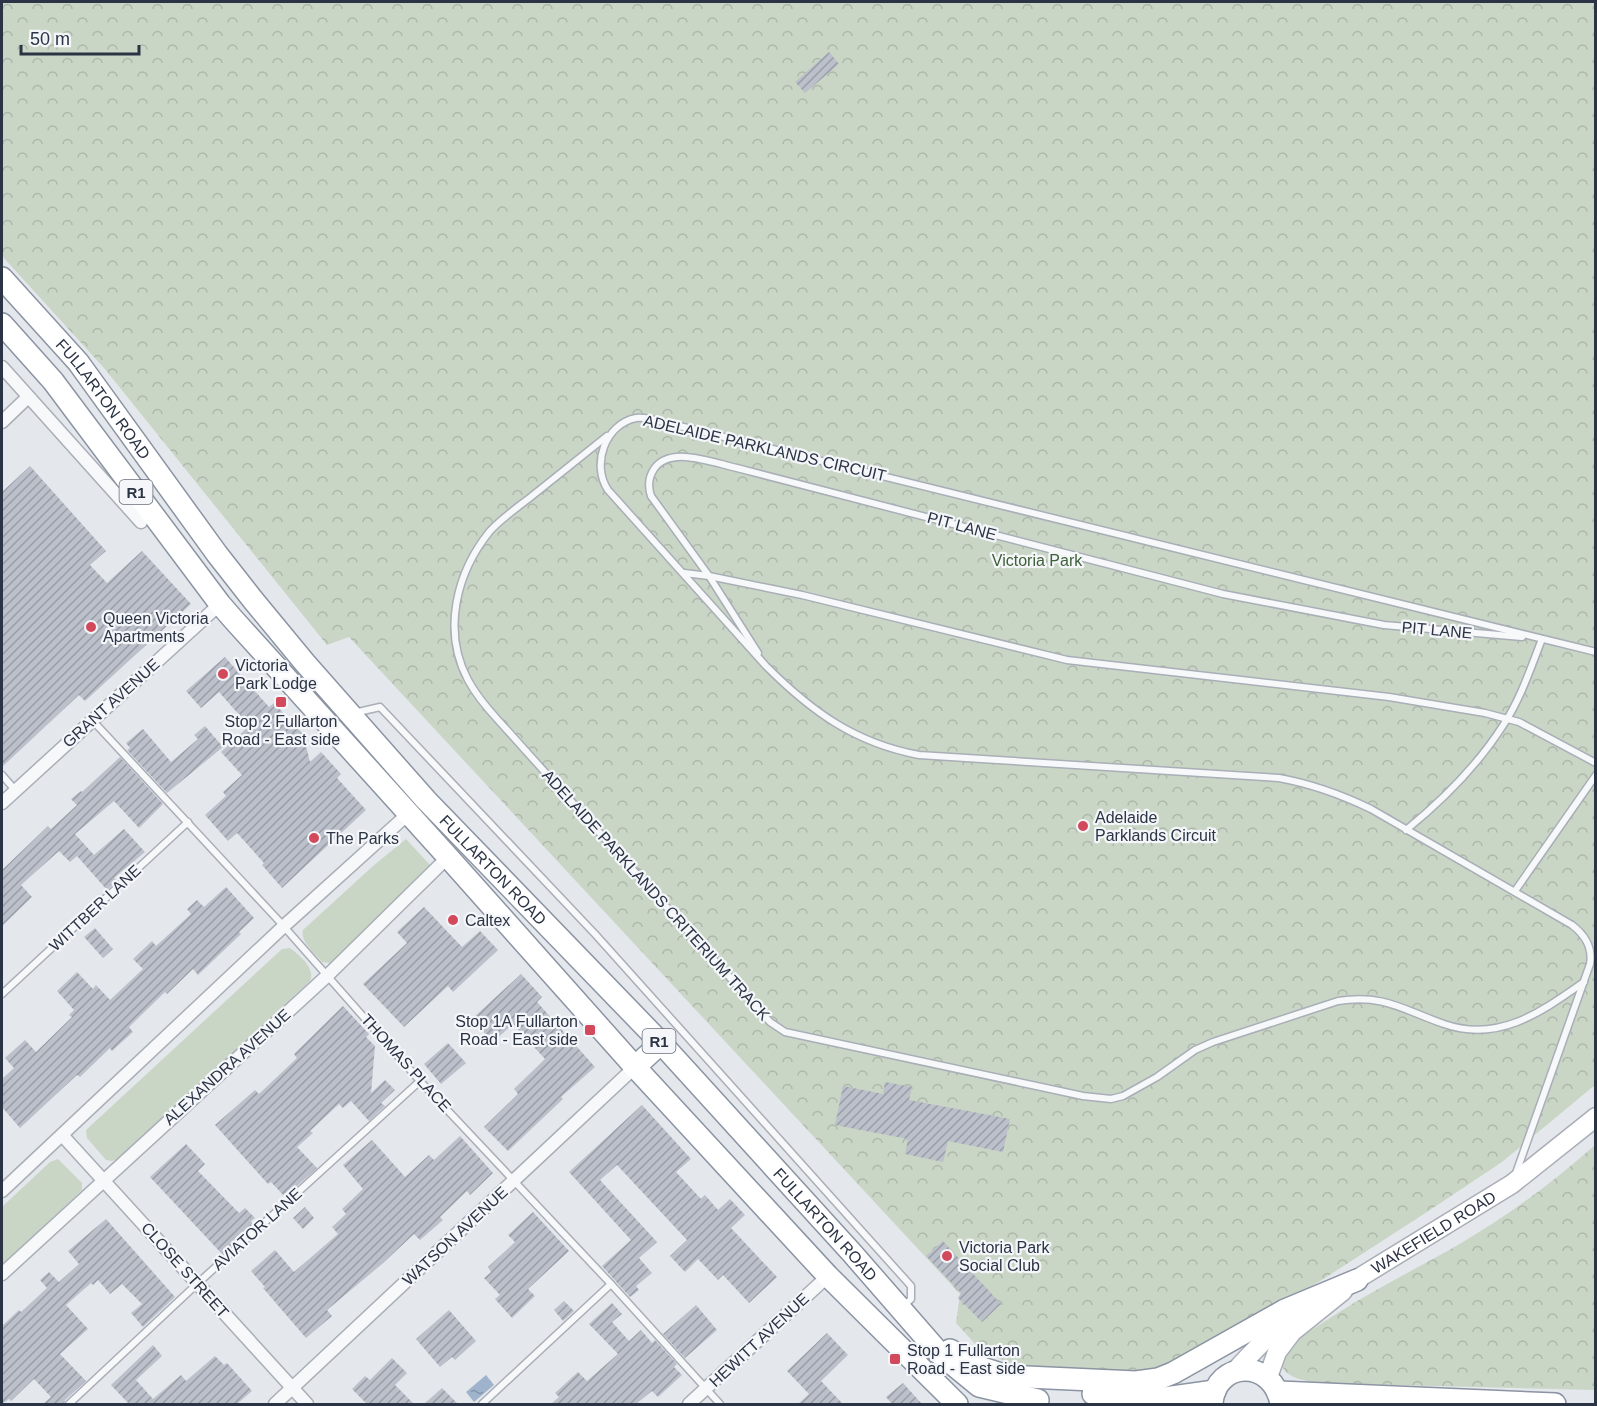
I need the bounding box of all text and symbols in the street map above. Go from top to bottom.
scale bar [21,18,140,56]
text: 50 m [30,29,70,49]
street label: FULLARTON ROAD [53,336,154,462]
street label: ADELAIDE PARKLANDS CIRCUIT [642,412,888,484]
road number: R1 [120,480,152,504]
street label: PIT LANE [926,509,998,543]
park label: Victoria Park [992,552,1083,569]
place label: Queen Victoria Apartments [103,610,209,645]
street label: PIT LANE [1401,618,1473,642]
marker: Queen Victoria Apartments [84,620,98,634]
street label: GRANT AVENUE [59,655,163,751]
place label: Victoria Park Lodge [235,657,317,692]
marker: Victoria Park Lodge [216,667,230,681]
marker: Stop 2 Fullarton Road - East side [274,695,288,709]
place label: Stop 2 Fullarton Road - East side [222,713,340,748]
street label: ADELAIDE PARKLANDS CRITERIUM TRACK [539,766,773,1024]
place label: Adelaide Parklands Circuit [1095,809,1216,844]
street label: FULLARTON ROAD [437,811,550,928]
marker: Adelaide Parklands Circuit [1076,819,1090,833]
place label: The Parks [326,830,399,847]
marker: The Parks [307,831,321,845]
street label: WITTBER LANE [46,861,144,955]
place label: Caltex [465,912,510,929]
marker: Caltex [446,913,460,927]
street label: ALEXANDRA AVENUE [160,1006,294,1128]
street label: THOMAS PLACE [358,1011,454,1115]
place label: Stop 1A Fullarton Road - East side [455,1013,578,1048]
marker: Stop 1A Fullarton Road - East side [583,1023,597,1037]
road number: R1 [642,1029,676,1053]
street label: FULLARTON ROAD [771,1165,880,1284]
street label: WATSON AVENUE [399,1183,511,1289]
street label: AVIATOR LANE [209,1185,305,1273]
street label: WAKEFIELD ROAD [1368,1188,1499,1277]
street label: CLOSE STREET [138,1219,232,1321]
place label: Victoria Park Social Club [959,1239,1050,1274]
marker: Victoria Park Social Club [940,1249,954,1263]
street label: HEWITT AVENUE [706,1290,812,1390]
place label: Stop 1 Fullarton Road - East side [907,1342,1025,1377]
marker: Stop 1 Fullarton Road - East side [888,1352,902,1366]

